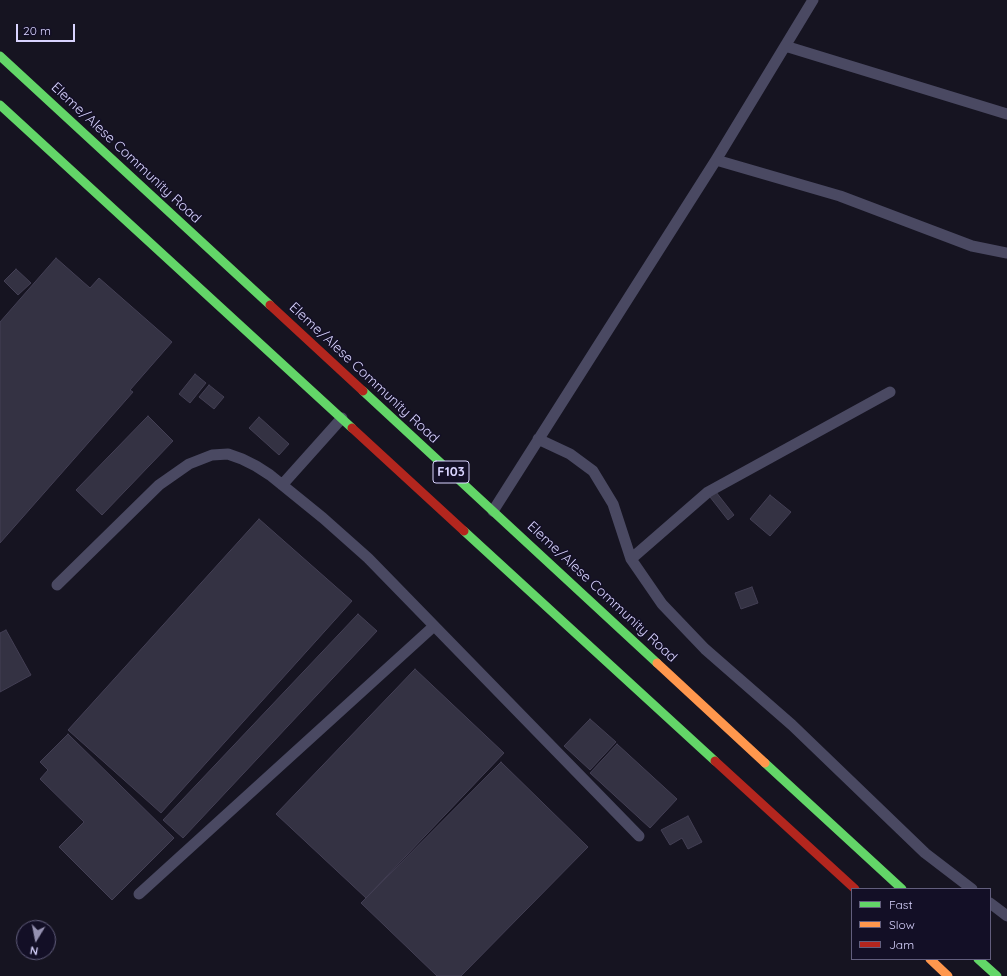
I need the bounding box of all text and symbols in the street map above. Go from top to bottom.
scale bar [18,16,77,42]
text: 20 m [23,23,51,38]
street label: Eleme/Alese Community Road [48,79,204,227]
street label: Eleme/Alese Community Road [286,299,442,447]
road number: F103 [433,461,469,483]
street label: Eleme/Alese Community Road [524,518,680,666]
legend [851,888,991,960]
text: Fast [889,897,913,912]
text: Slow [889,917,915,932]
north arrow [16,920,56,960]
text: Jam [889,937,914,952]
text: N [29,943,39,958]

